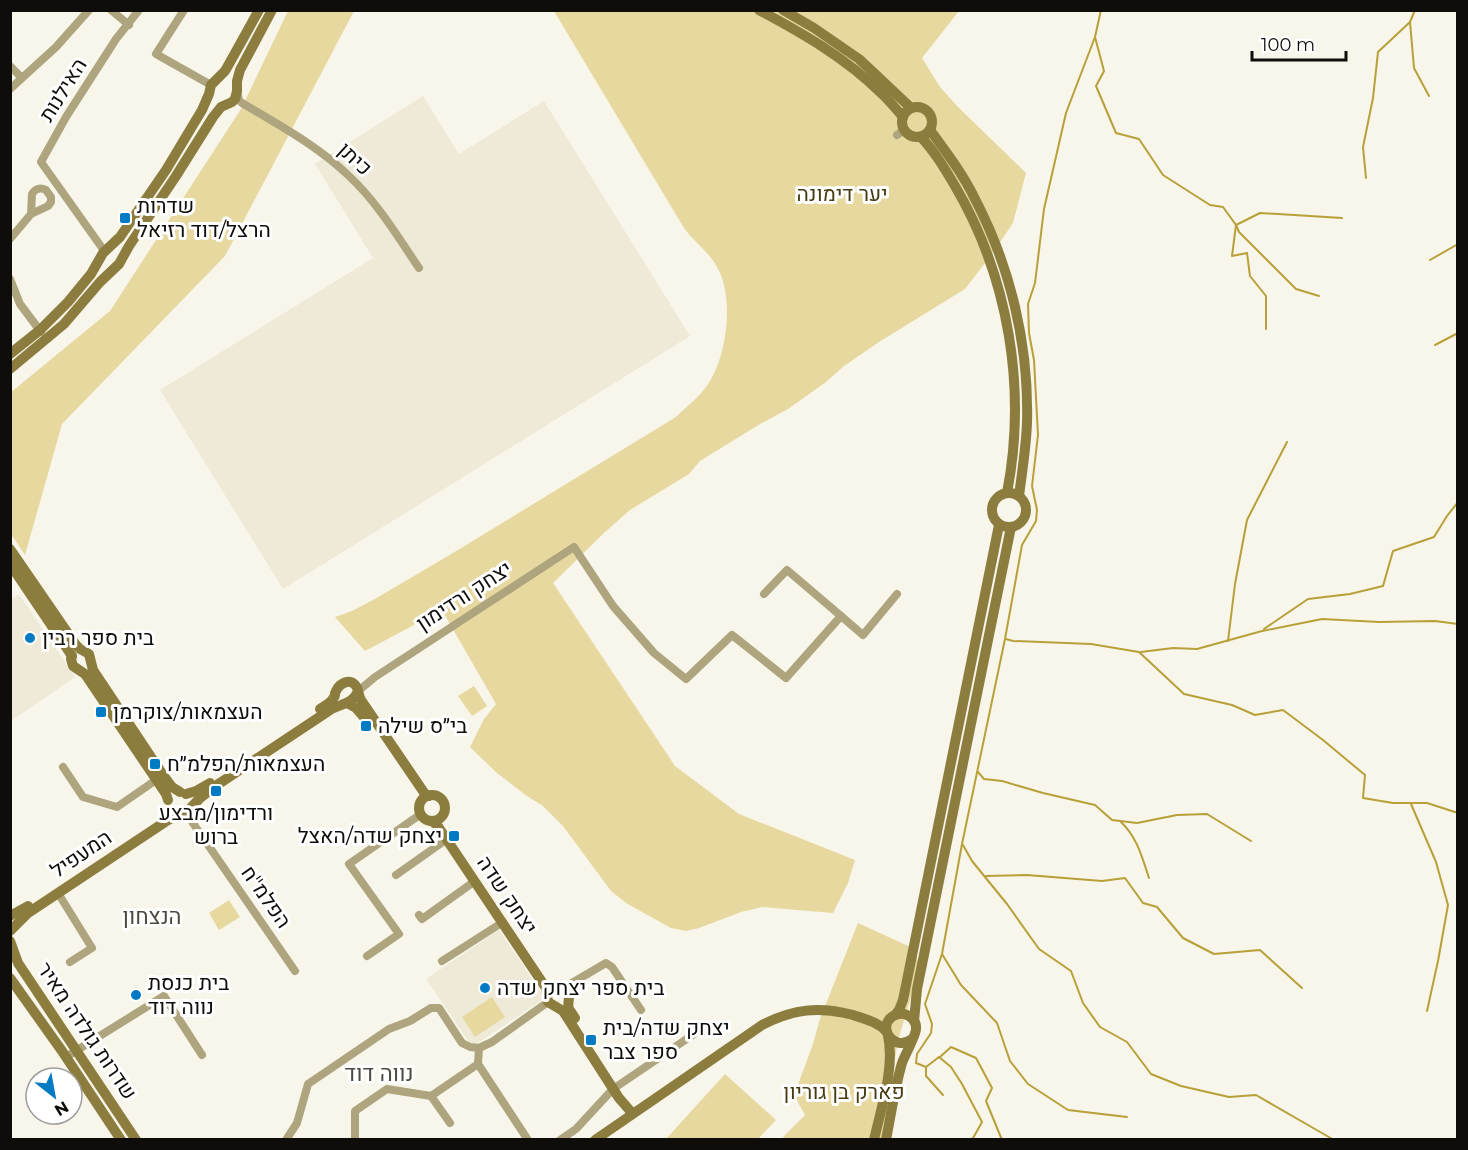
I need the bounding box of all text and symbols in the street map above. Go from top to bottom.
scale bar [1252,24,1346,62]
text: 100 m [1261,34,1315,56]
street label: האילנות [33,53,92,126]
street label: כיתן [333,137,377,180]
park label: יער דימונה [796,181,888,206]
place label: שדרות הרצל/דוד רזיאל [137,193,271,242]
marker: שדרות הרצל/דוד רזיאל [118,211,132,225]
street label: יצחק ורדימון [411,556,516,636]
place label: בית ספר רבין [42,625,154,650]
marker: בית ספר רבין [23,631,37,645]
place label: העצמאות/צוקרמן [113,699,263,724]
marker: העצמאות/צוקרמן [94,705,108,719]
place label: בי״ס שילה [378,713,467,738]
marker: בי״ס שילה [359,719,373,733]
place label: העצמאות/הפלמ״ח [167,751,325,776]
marker: העצמאות/הפלמ״ח [148,757,162,771]
marker: ורדימון/מבצע ברוש [209,784,223,798]
place label: ורדימון/מבצע ברוש [159,800,273,849]
place label: יצחק שדה/האצל [298,823,442,848]
street label: המעפיל [45,824,116,883]
marker: יצחק שדה/האצל [447,829,461,843]
street label: יצחק שדה [472,851,543,939]
street label: הפלמ"ח [236,861,297,933]
district label: הנצחון [122,903,182,930]
street label: שדרות גולדה מאיר [32,957,143,1104]
place label: בית כנסת נווה דוד [148,970,229,1019]
place label: בית ספר יצחק שדה [497,975,664,1000]
marker: בית ספר יצחק שדה [478,981,492,995]
marker: בית כנסת נווה דוד [129,988,143,1002]
place label: יצחק שדה/בית ספר צבר [603,1015,730,1064]
marker: יצחק שדה/בית ספר צבר [584,1033,598,1047]
district label: נווה דוד [344,1060,414,1087]
north arrow [24,1066,84,1126]
park label: פארק בן גוריון [783,1079,905,1104]
text: N [51,1097,72,1120]

